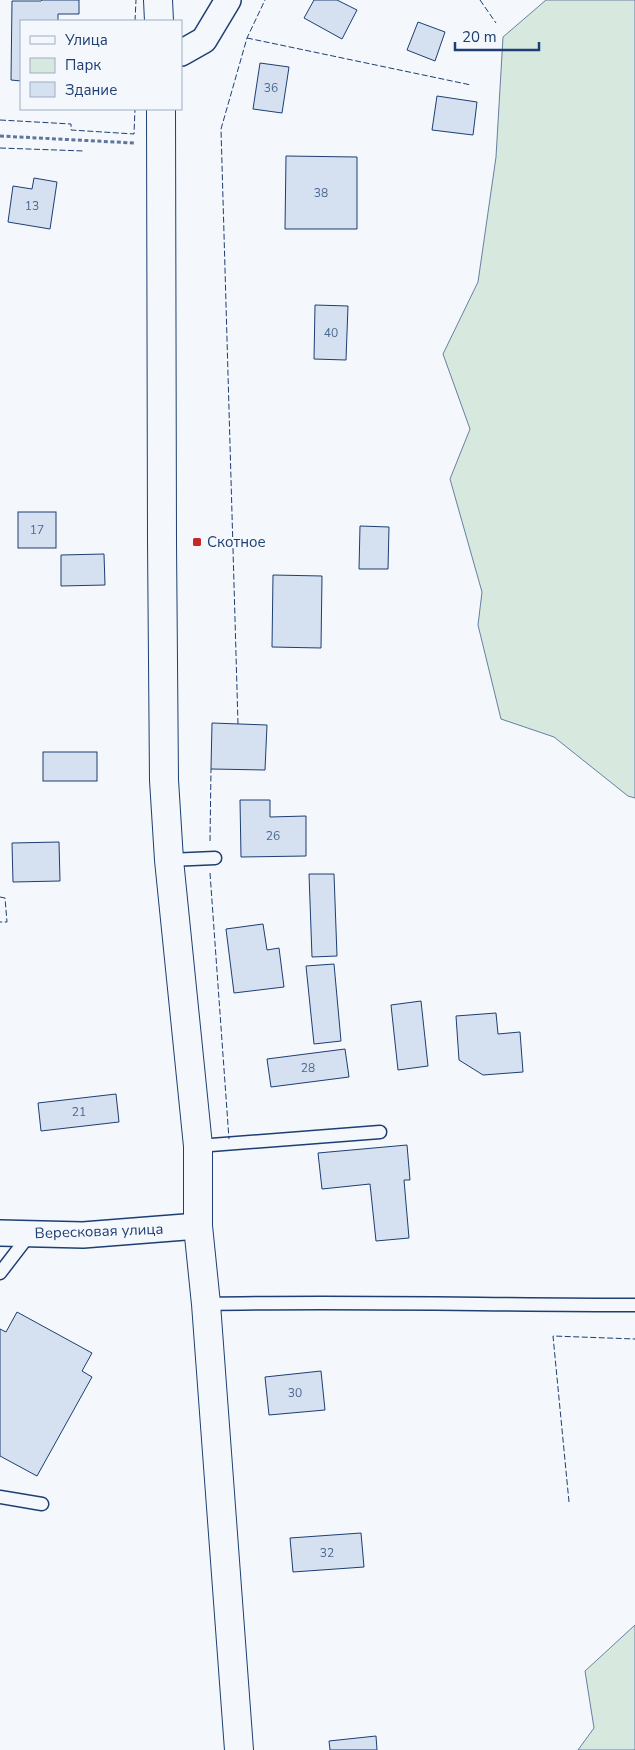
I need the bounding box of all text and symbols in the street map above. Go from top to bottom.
legend [20,20,182,110]
scale bar [455,20,539,52]
text: 20 m [462,27,497,47]
text: Улица [64,30,108,50]
text: Парк [65,55,101,75]
text: Здание [65,80,117,100]
house number: 36 [264,80,278,96]
house number: 38 [314,185,328,201]
house number: 13 [25,198,39,214]
house number: 40 [324,325,338,341]
house number: 17 [30,522,44,538]
place label: Скотное [207,532,266,552]
marker: Скотное [191,536,203,548]
house number: 26 [266,828,280,844]
house number: 28 [301,1060,315,1076]
house number: 21 [72,1104,86,1120]
street label: Вересковая улица [34,1219,164,1243]
house number: 30 [288,1385,302,1401]
house number: 32 [320,1545,334,1561]

